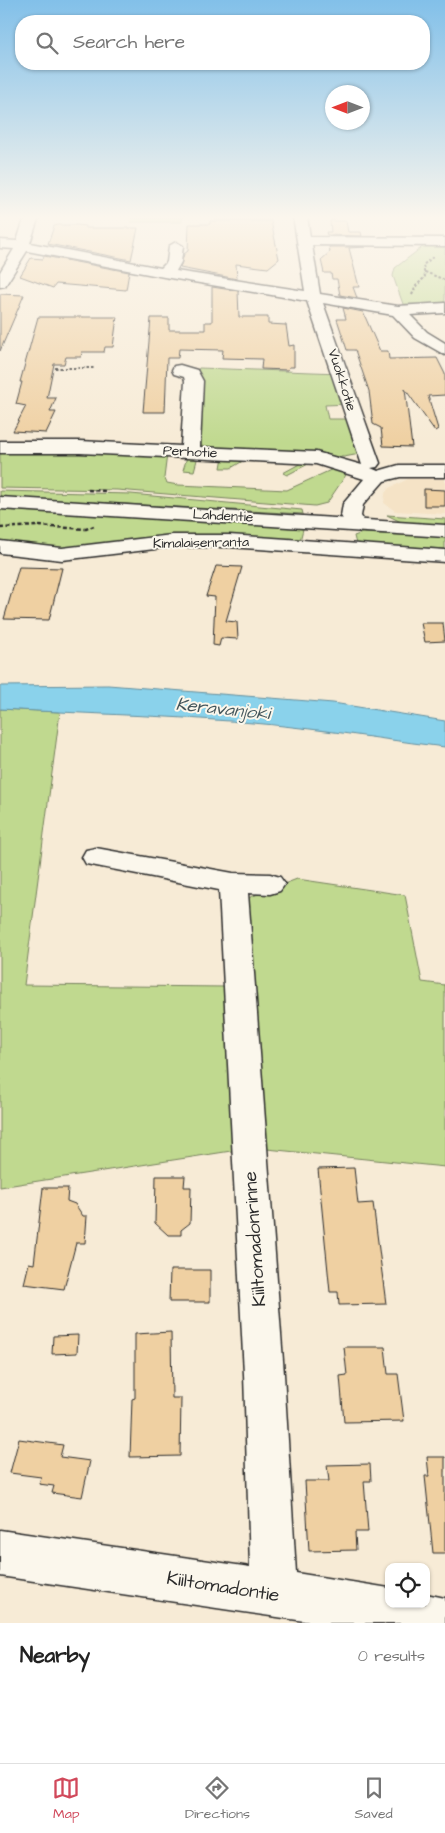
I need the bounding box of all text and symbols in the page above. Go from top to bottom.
search box [15,15,430,70]
icon: search [33,29,61,57]
text: Search here [73,29,185,56]
north arrow [325,85,370,130]
street label: Vuokkotie [323,346,362,414]
street label: Perhotie [162,441,218,463]
street label: Lahdentie [192,504,254,528]
street label: Kimalaisenranta [153,532,249,554]
water label: Keravanjoki [175,692,273,727]
street label: Kiiltomadonrinne [237,1170,273,1308]
map controls [385,1563,430,1608]
button: locate [385,1563,430,1608]
street label: Kiiltomadontie [165,1565,281,1609]
text: Nearby [20,1641,90,1670]
text: 0 results [358,1645,425,1667]
tab: Map [52,1774,80,1824]
tab: Directions [185,1774,250,1824]
tab: Saved [355,1774,393,1824]

